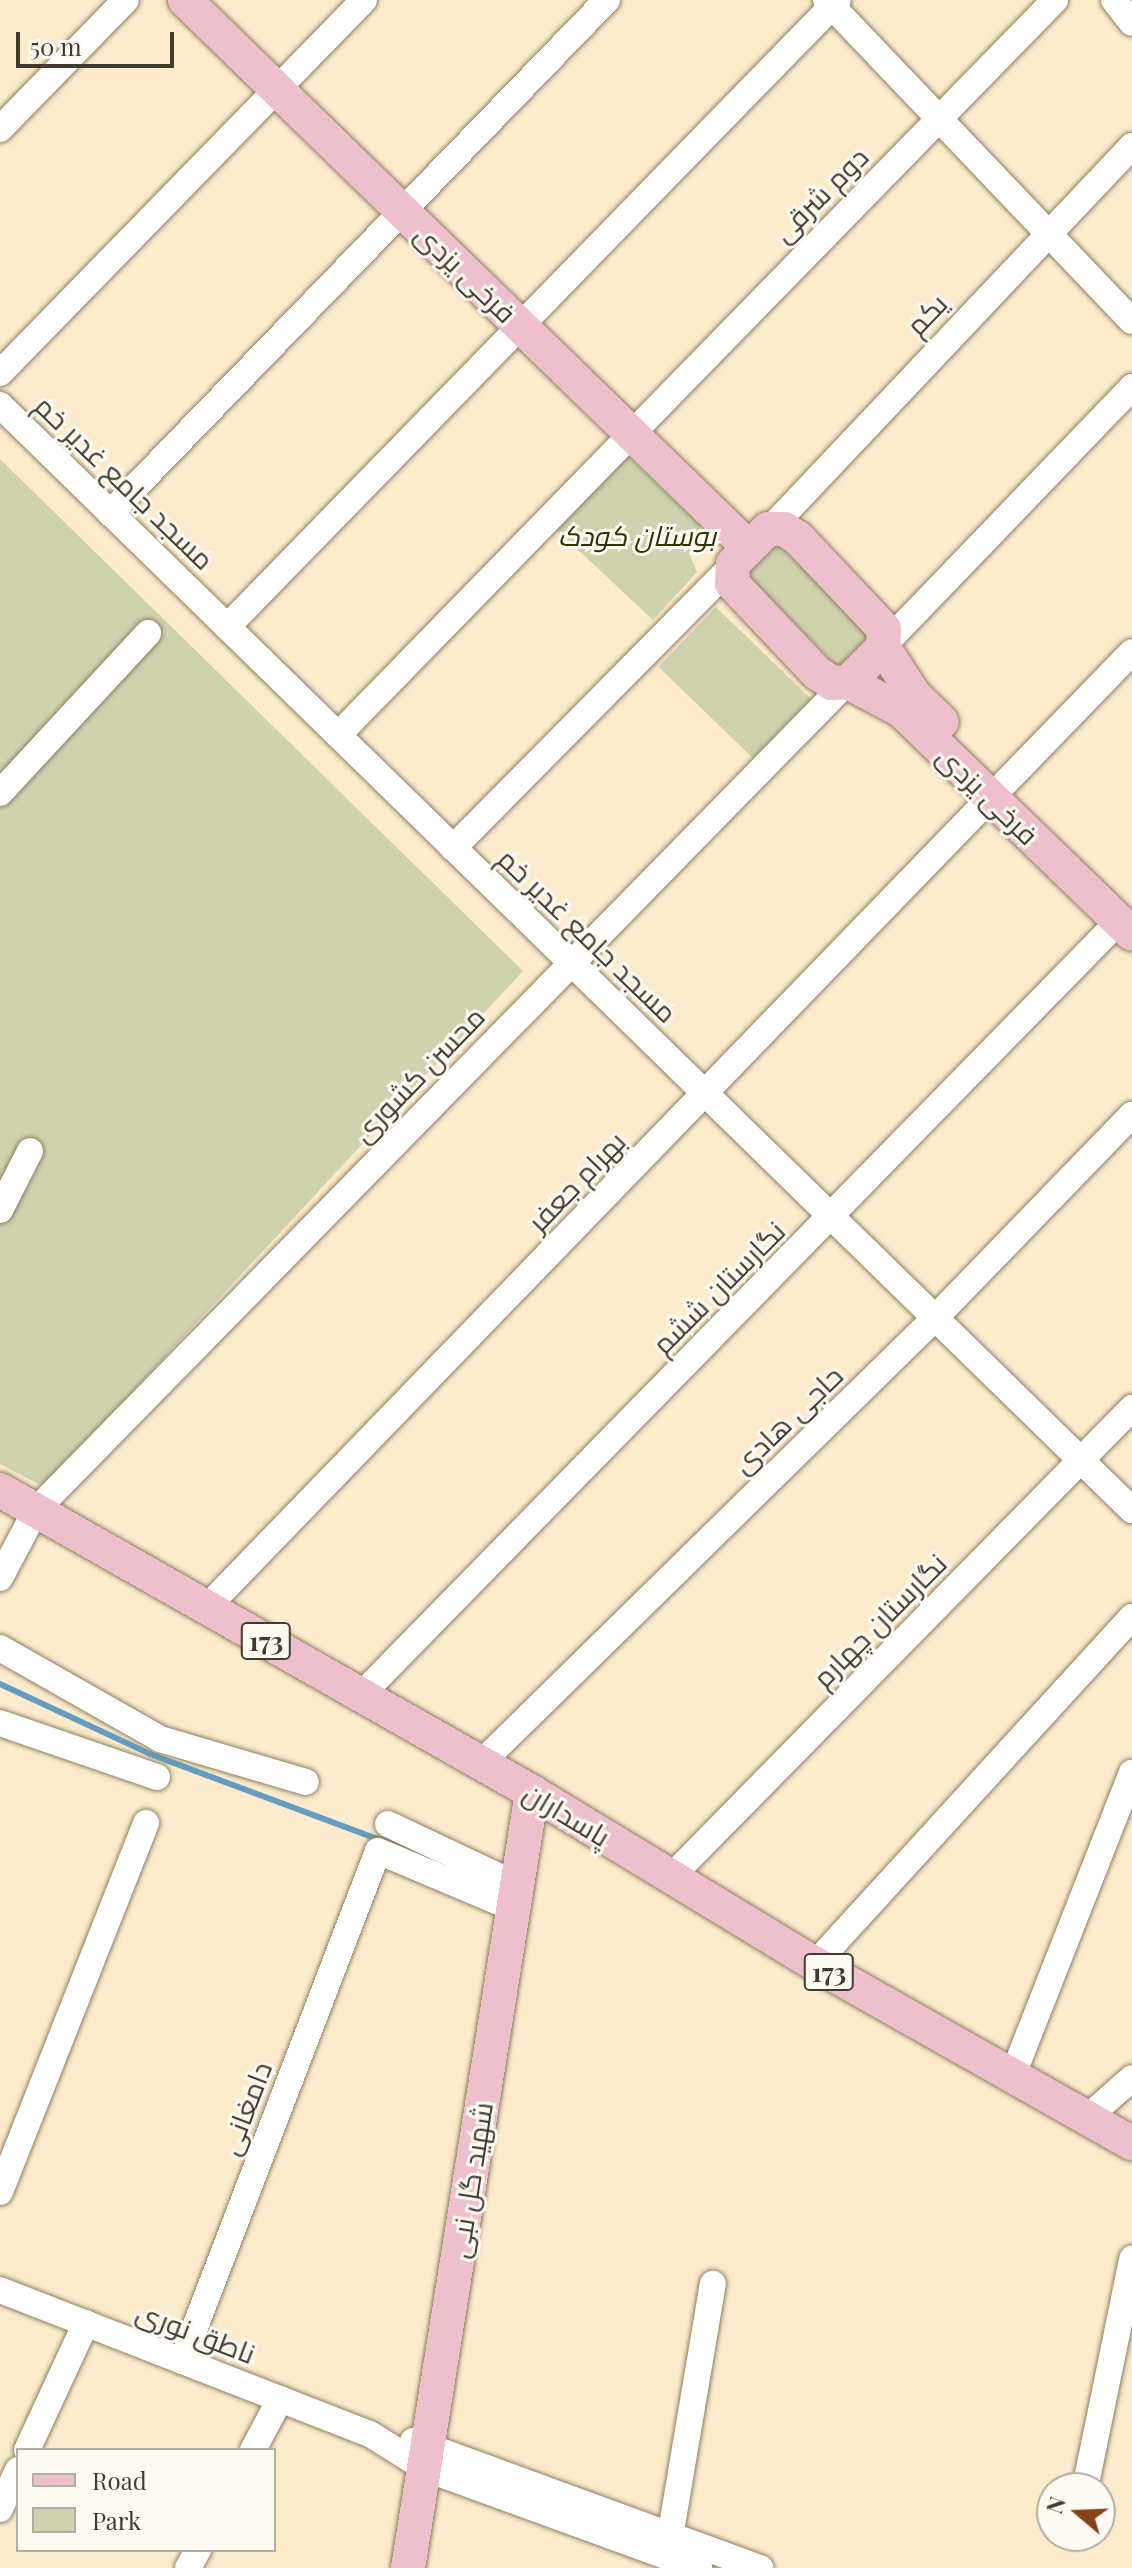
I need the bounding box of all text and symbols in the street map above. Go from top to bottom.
scale bar [20,16,178,66]
text: 50 m [30,30,82,62]
street label: دوم شرقی [766,140,874,248]
street label: فرخی یزدی [409,217,523,329]
street label: یکم [899,286,953,342]
street label: مسجد جامع غدیر خم [29,388,221,576]
park label: بوستان کودک [558,518,716,552]
street label: فرخی یزدی [931,739,1045,851]
street label: مسجد جامع غدیر خم [492,841,684,1029]
street label: محسن کشوری [345,999,491,1149]
street label: بهرام جعفر [520,1124,632,1238]
street label: نگارستان ششم [645,1214,791,1360]
street label: حاجی هادی [725,1358,849,1480]
street label: نگارستان چهارم [805,1546,953,1694]
road number: 173 [240,1619,292,1663]
street label: پاسداران [518,1775,616,1853]
road number: 173 [803,1950,855,1994]
street label: دامغانی [212,2057,278,2159]
street label: شهید گل نبی [441,2099,499,2261]
street label: ناطق نوری [132,2294,260,2370]
legend [16,2448,276,2552]
text: Road [92,2464,147,2496]
north arrow [1036,2472,1116,2552]
text: N [1038,2492,1072,2517]
text: Park [92,2504,141,2536]

